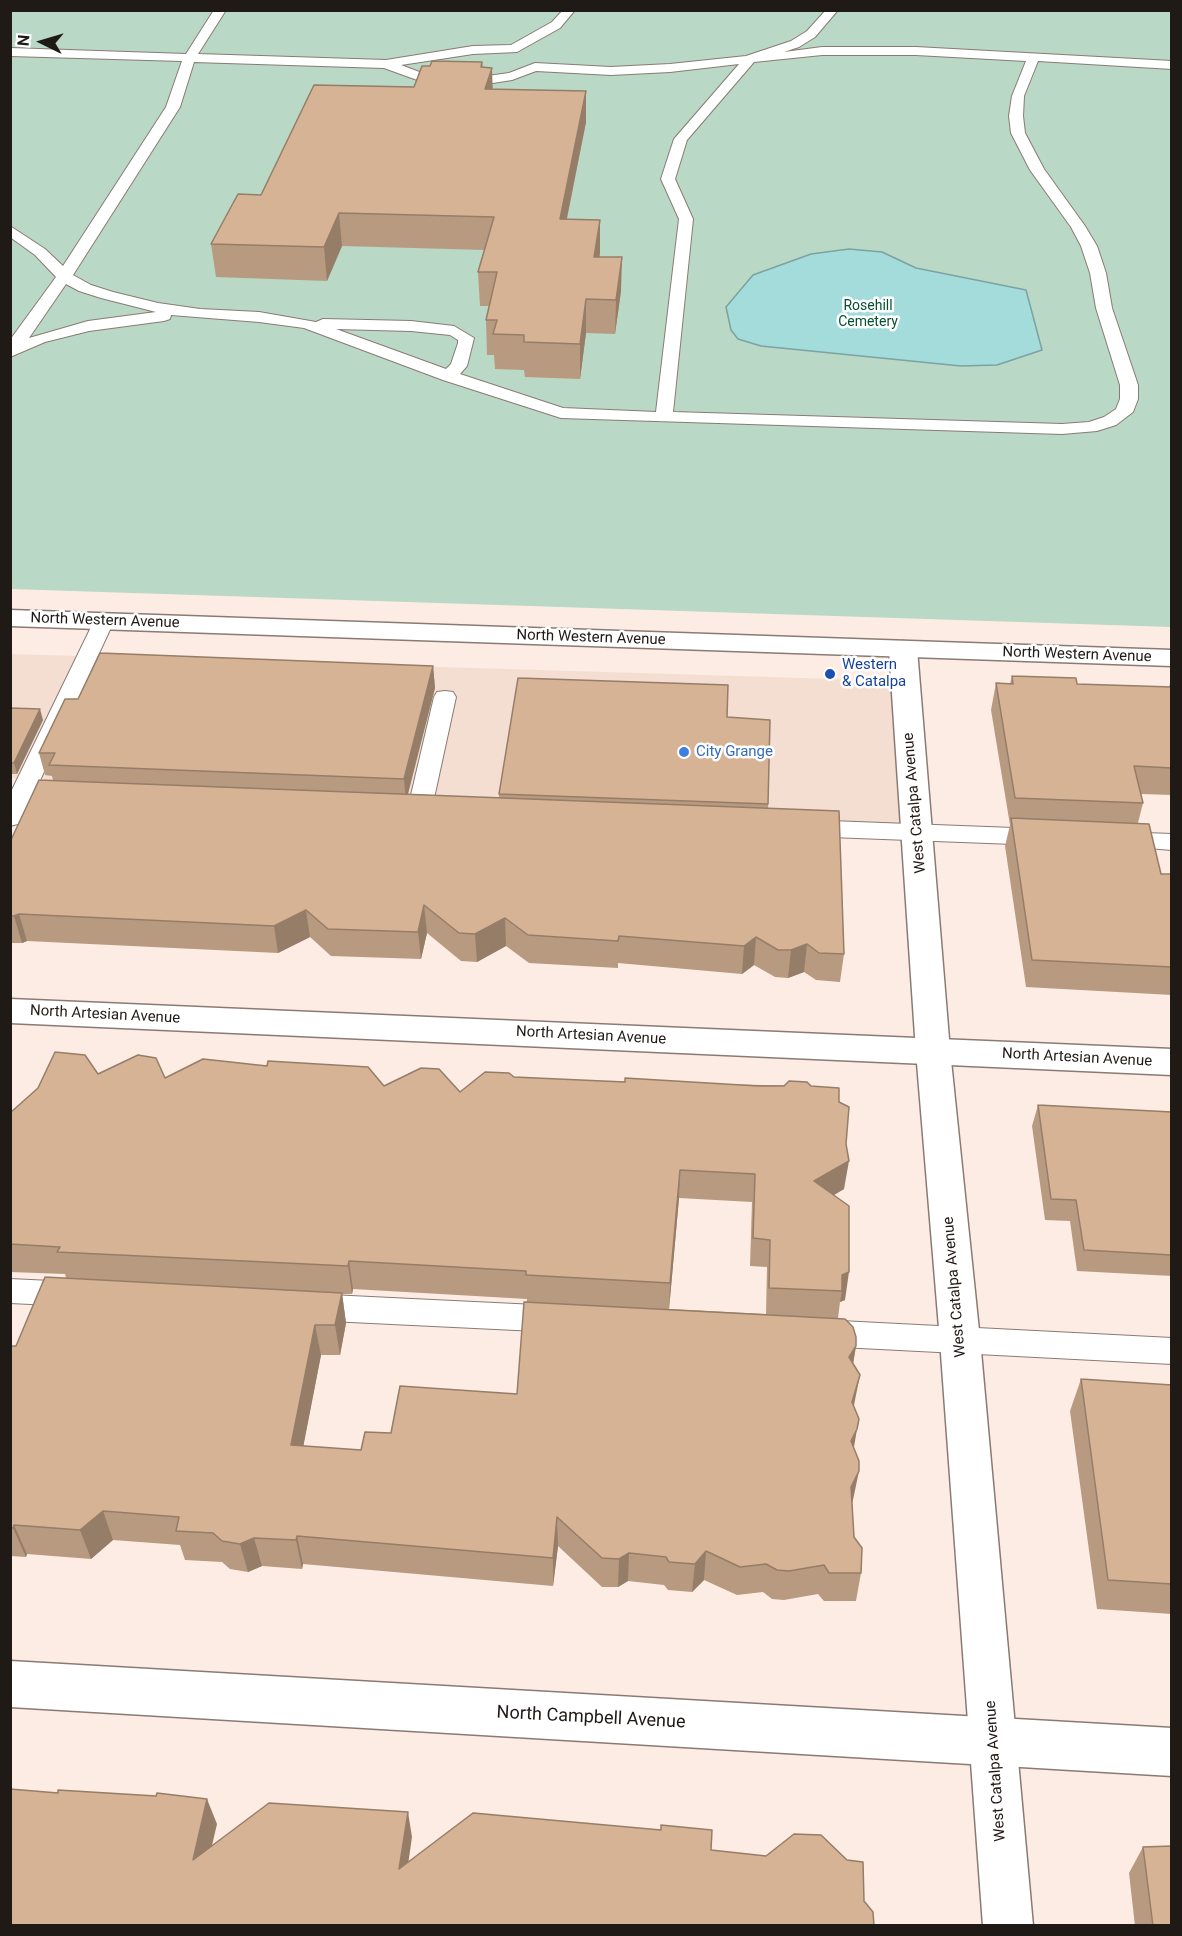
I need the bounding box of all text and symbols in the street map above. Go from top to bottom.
north arrow [12,12,72,72]
text: N [14,34,34,47]
park label: Rosehill Cemetery [838,298,898,330]
street label: North Western Avenue [30,609,180,633]
street label: North Western Avenue [516,626,666,650]
street label: North Western Avenue [1002,643,1152,667]
place label: Western & Catalpa [842,656,906,691]
marker: Western & Catalpa [823,667,837,681]
street label: West Catalpa Avenue [900,732,930,874]
place label: City Grange [696,743,773,761]
marker: City Grange [677,745,691,759]
street label: North Artesian Avenue [29,1002,181,1028]
street label: North Artesian Avenue [515,1023,667,1049]
street label: North Artesian Avenue [1001,1045,1153,1071]
street label: West Catalpa Avenue [940,1216,970,1358]
street label: West Catalpa Avenue [982,1700,1010,1842]
street label: North Campbell Avenue [496,1702,686,1734]

